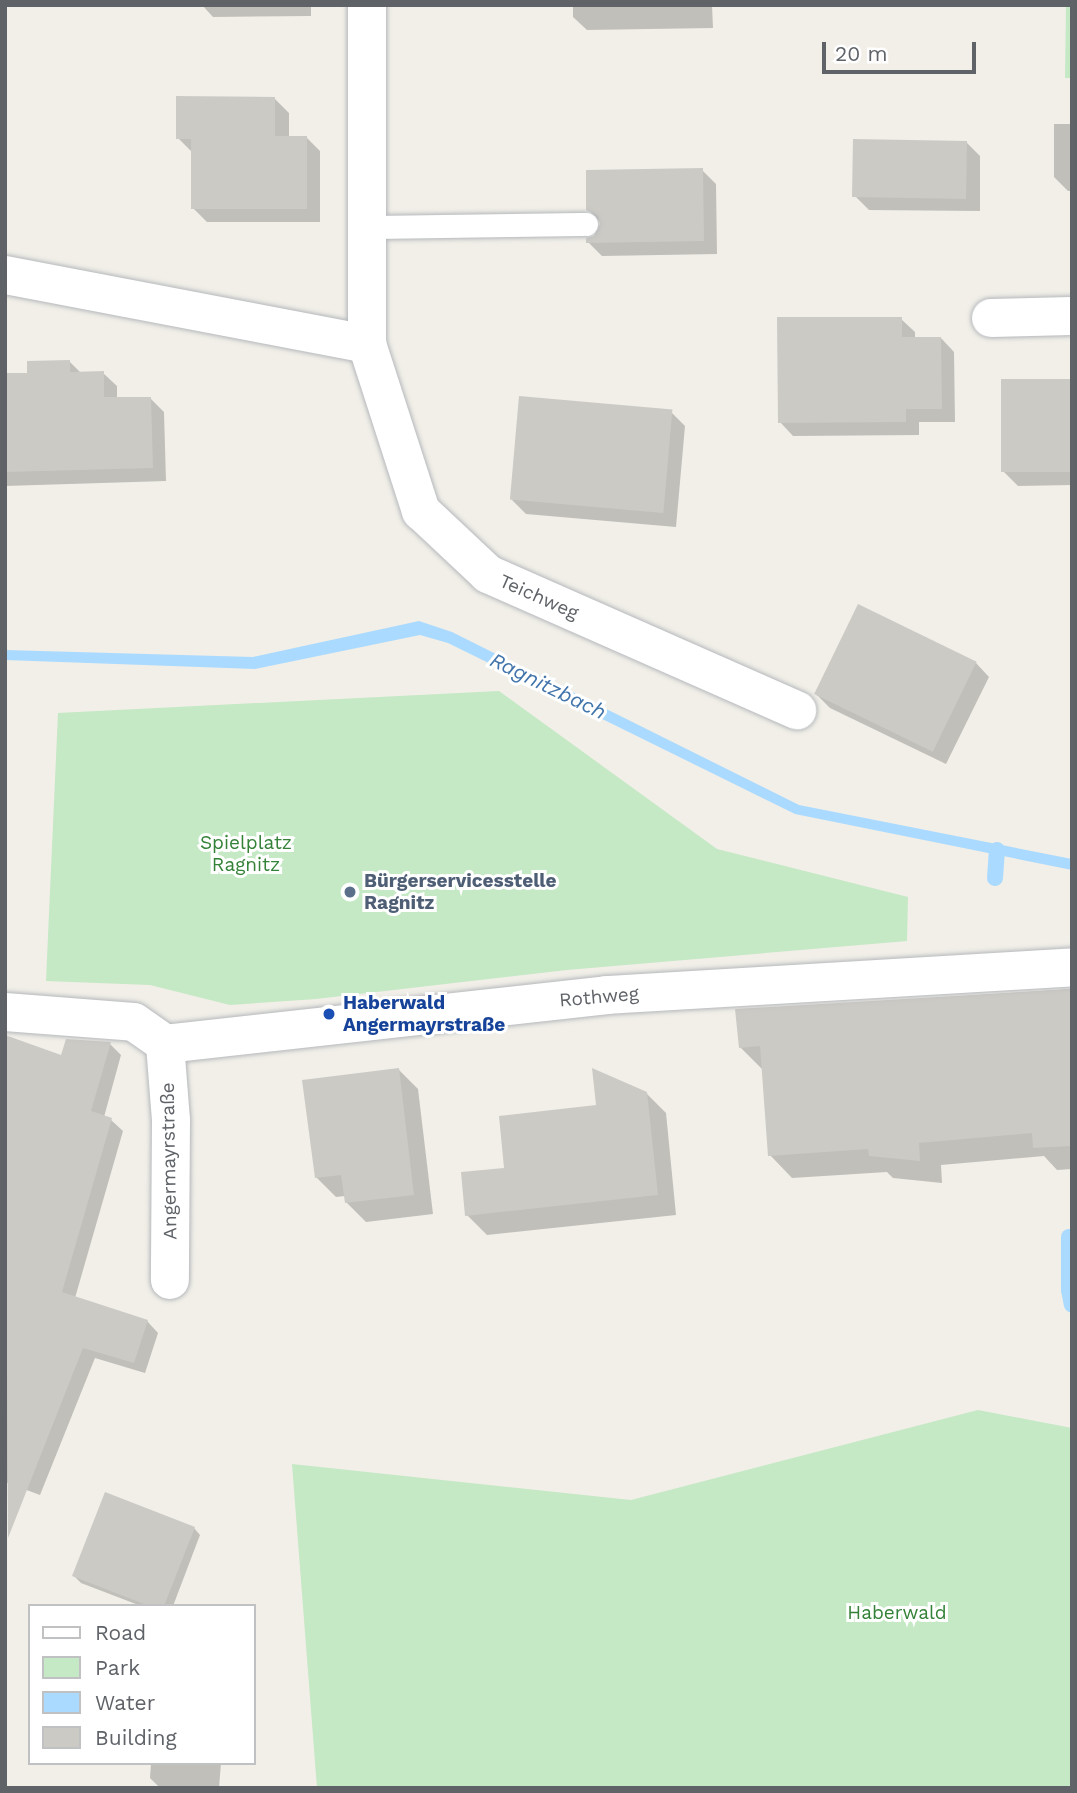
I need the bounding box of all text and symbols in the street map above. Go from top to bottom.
scale bar [825,28,979,72]
text: 20 m [835,41,887,66]
street label: Teichweg [496,569,582,625]
water label: Ragnitzbach [486,647,610,725]
park label: Spielplatz Ragnitz [200,832,292,876]
place label: Bürgerservicesstelle Ragnitz [364,870,557,914]
marker: Bürgerservicesstelle Ragnitz [342,884,358,900]
street label: Rothweg [558,982,640,1012]
place label: Haberwald Angermayrstraße [343,992,505,1036]
marker: Haberwald Angermayrstraße [321,1006,337,1022]
street label: Angermayrstraße [156,1082,182,1240]
park label: Haberwald [847,1602,947,1624]
legend [28,1604,256,1765]
text: Road [95,1620,146,1645]
text: Park [95,1655,140,1680]
text: Water [95,1690,155,1715]
text: Building [95,1725,177,1750]

